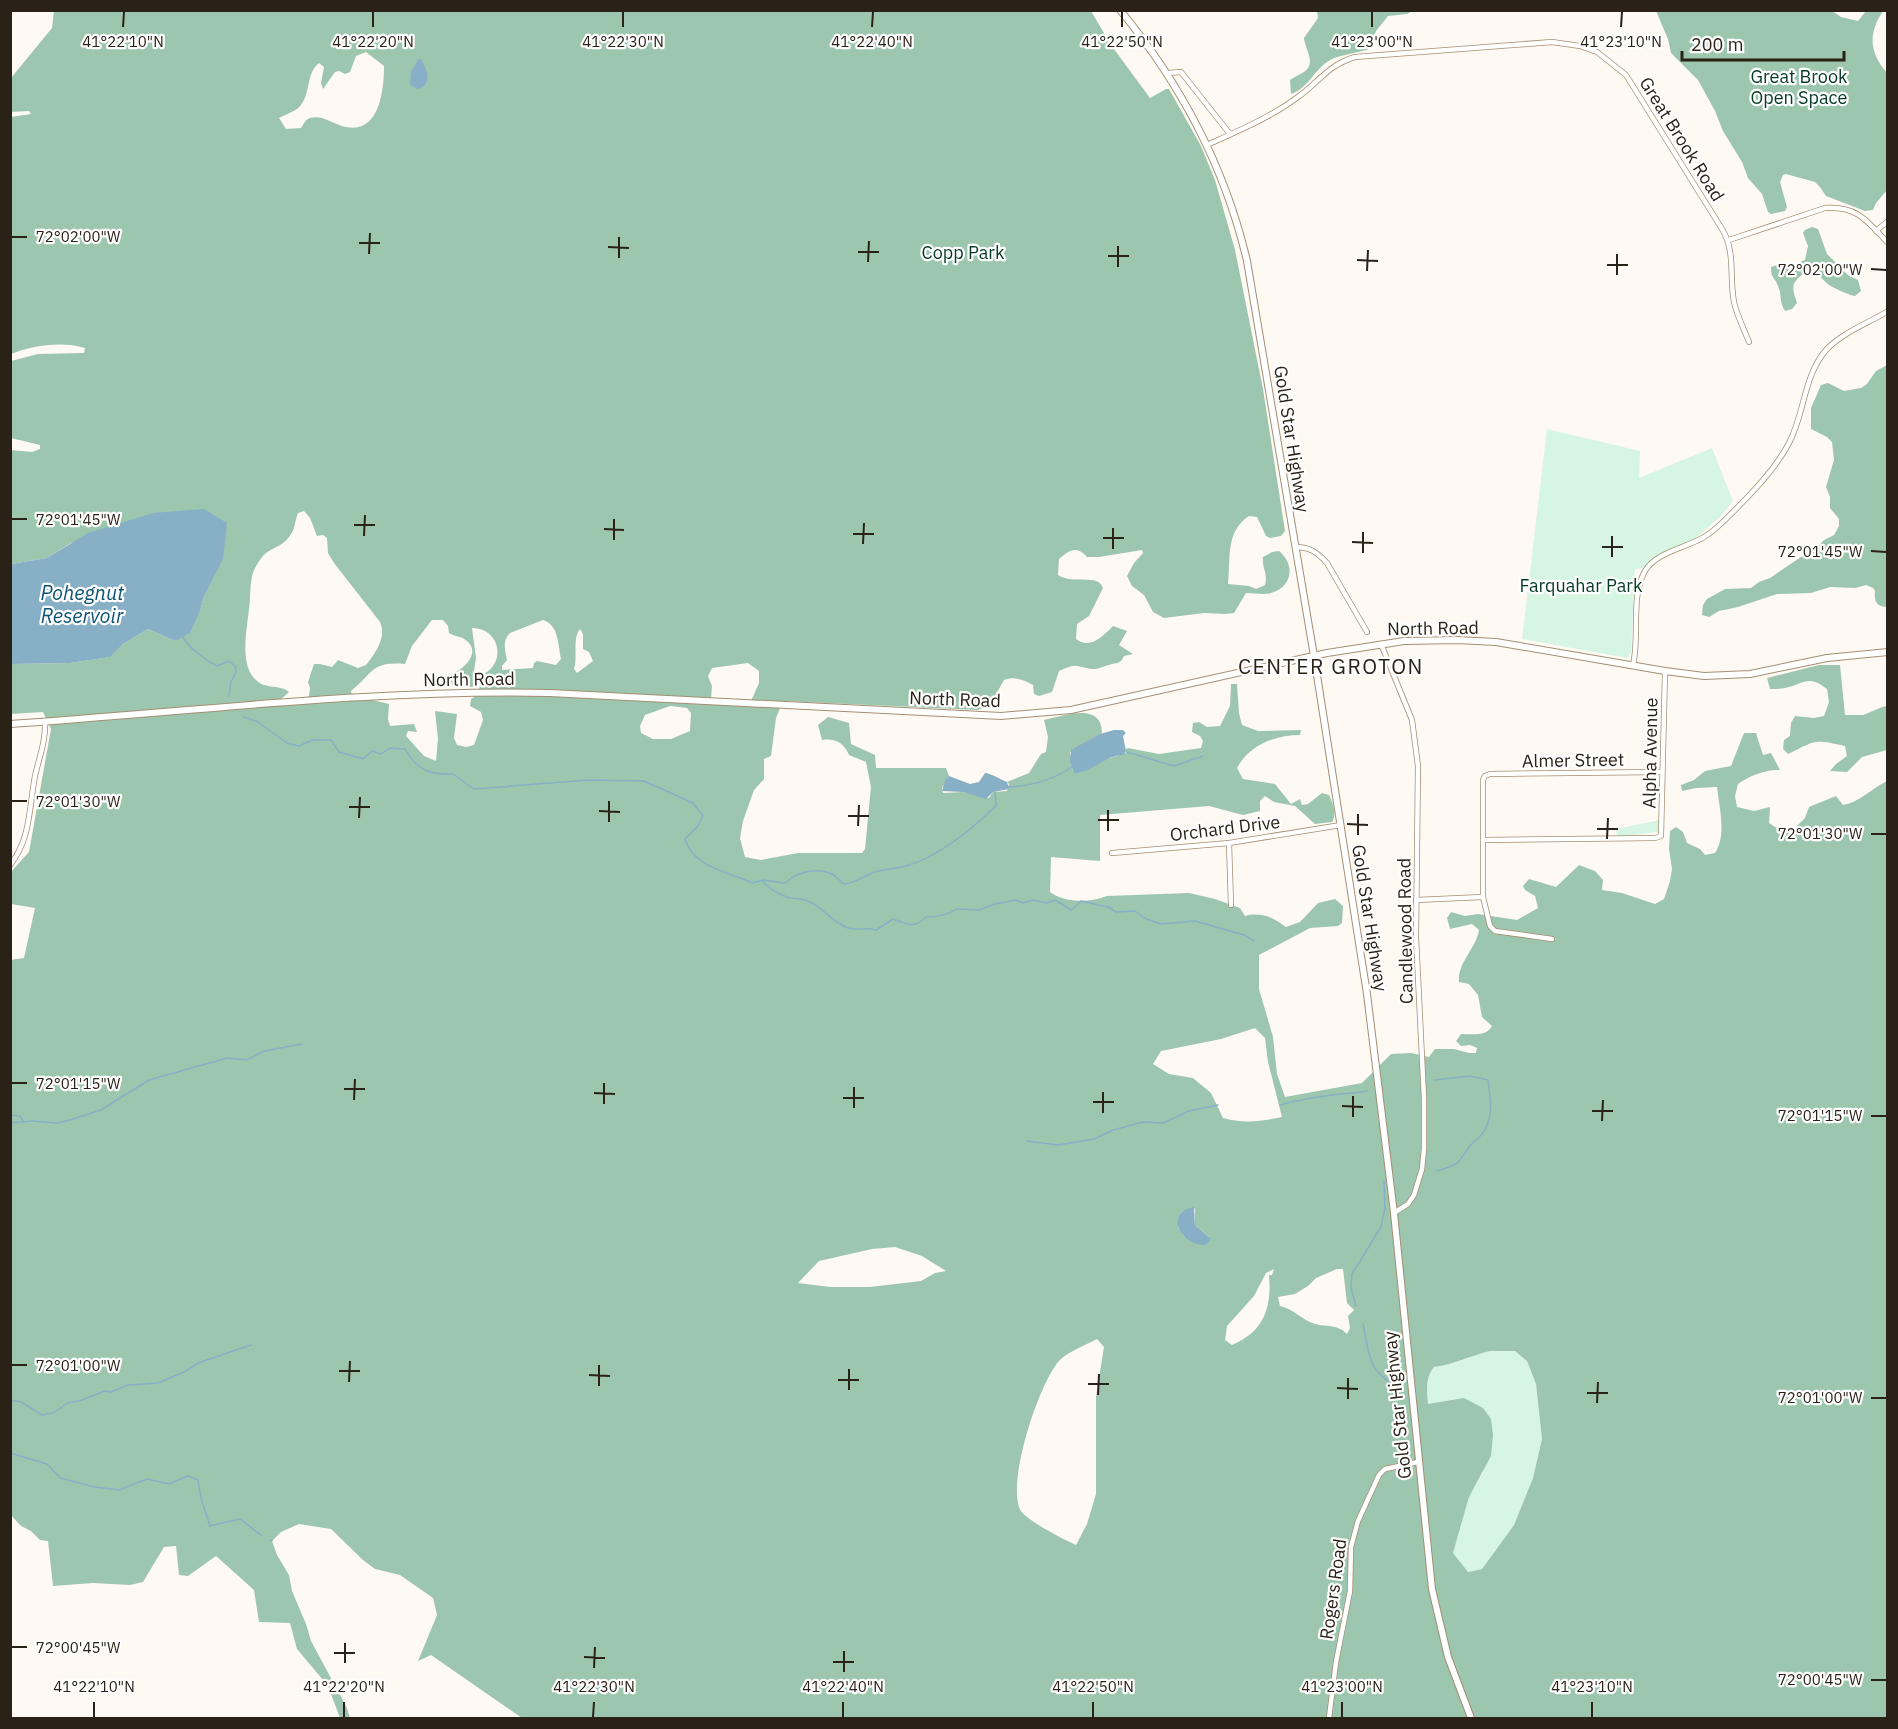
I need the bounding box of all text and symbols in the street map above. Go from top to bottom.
scale bar [1682,24,1844,62]
text: 41°22'10"N [82,32,164,51]
text: 41°22'20"N [332,32,414,51]
text: 41°22'30"N [582,32,664,51]
text: 41°22'40"N [831,32,913,51]
text: 41°22'50"N [1081,32,1163,51]
text: 41°23'00"N [1331,32,1413,51]
text: 41°23'10"N [1580,32,1662,51]
text: 200 m [1691,33,1743,56]
park label: Great Brook Open Space [1750,65,1848,109]
street label: Great Brook Road [1634,72,1730,206]
text: 72°02'00"W [36,227,121,246]
park label: Copp Park [922,241,1005,264]
text: 72°02'00"W [1778,260,1863,279]
street label: Gold Star Highway [1269,364,1315,514]
text: 72°01'45"W [36,510,121,529]
text: 72°01'45"W [1778,542,1863,561]
park label: Farquahar Park [1520,574,1643,597]
water label: Pohegnut Reservoir [40,579,124,629]
street label: North Road [1387,616,1479,640]
district label: CENTER GROTON [1238,652,1424,680]
street label: North Road [423,667,515,691]
street label: North Road [909,686,1001,712]
street label: Alpha Avenue [1638,697,1662,809]
street label: Almer Street [1522,748,1624,772]
text: 72°01'30"W [36,792,121,811]
street label: Orchard Drive [1168,810,1282,846]
text: 72°01'30"W [1778,824,1863,843]
street label: Gold Star Highway [1347,843,1393,993]
street label: Candlewood Road [1392,858,1418,1004]
text: 72°01'15"W [36,1074,121,1093]
text: 72°01'15"W [1778,1106,1863,1125]
street label: Gold Star Highway [1378,1330,1416,1480]
text: 72°01'00"W [36,1356,121,1375]
text: 72°01'00"W [1778,1388,1863,1407]
street label: Rogers Road [1315,1537,1351,1641]
text: 72°00'45"W [36,1638,121,1657]
text: 72°00'45"W [1778,1670,1863,1689]
text: 41°22'10"N [53,1677,135,1696]
text: 41°22'20"N [303,1677,385,1696]
text: 41°22'30"N [553,1677,635,1696]
text: 41°22'40"N [802,1677,884,1696]
text: 41°22'50"N [1052,1677,1134,1696]
text: 41°23'00"N [1301,1677,1383,1696]
text: 41°23'10"N [1551,1677,1633,1696]

